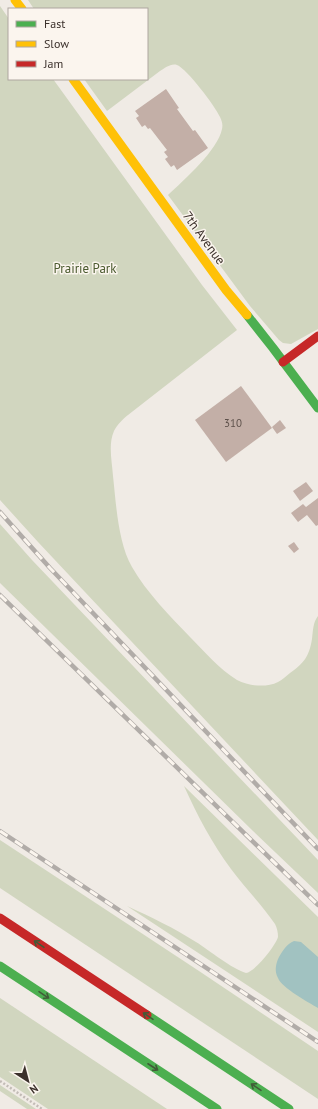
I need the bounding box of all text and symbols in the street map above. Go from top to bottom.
legend [8,8,148,80]
text: Fast [44,16,65,31]
text: Slow [44,36,69,51]
text: Jam [43,56,63,71]
street label: 7th Avenue [179,208,229,268]
park label: Prairie Park [53,260,117,277]
house number: 310 [224,416,242,430]
one-way arrow [34,940,45,948]
one-way arrow [38,991,49,999]
one-way arrow [142,1011,154,1019]
north arrow [8,1061,48,1101]
one-way arrow [147,1063,158,1071]
text: N [27,1081,41,1097]
one-way arrow [251,1083,262,1091]

